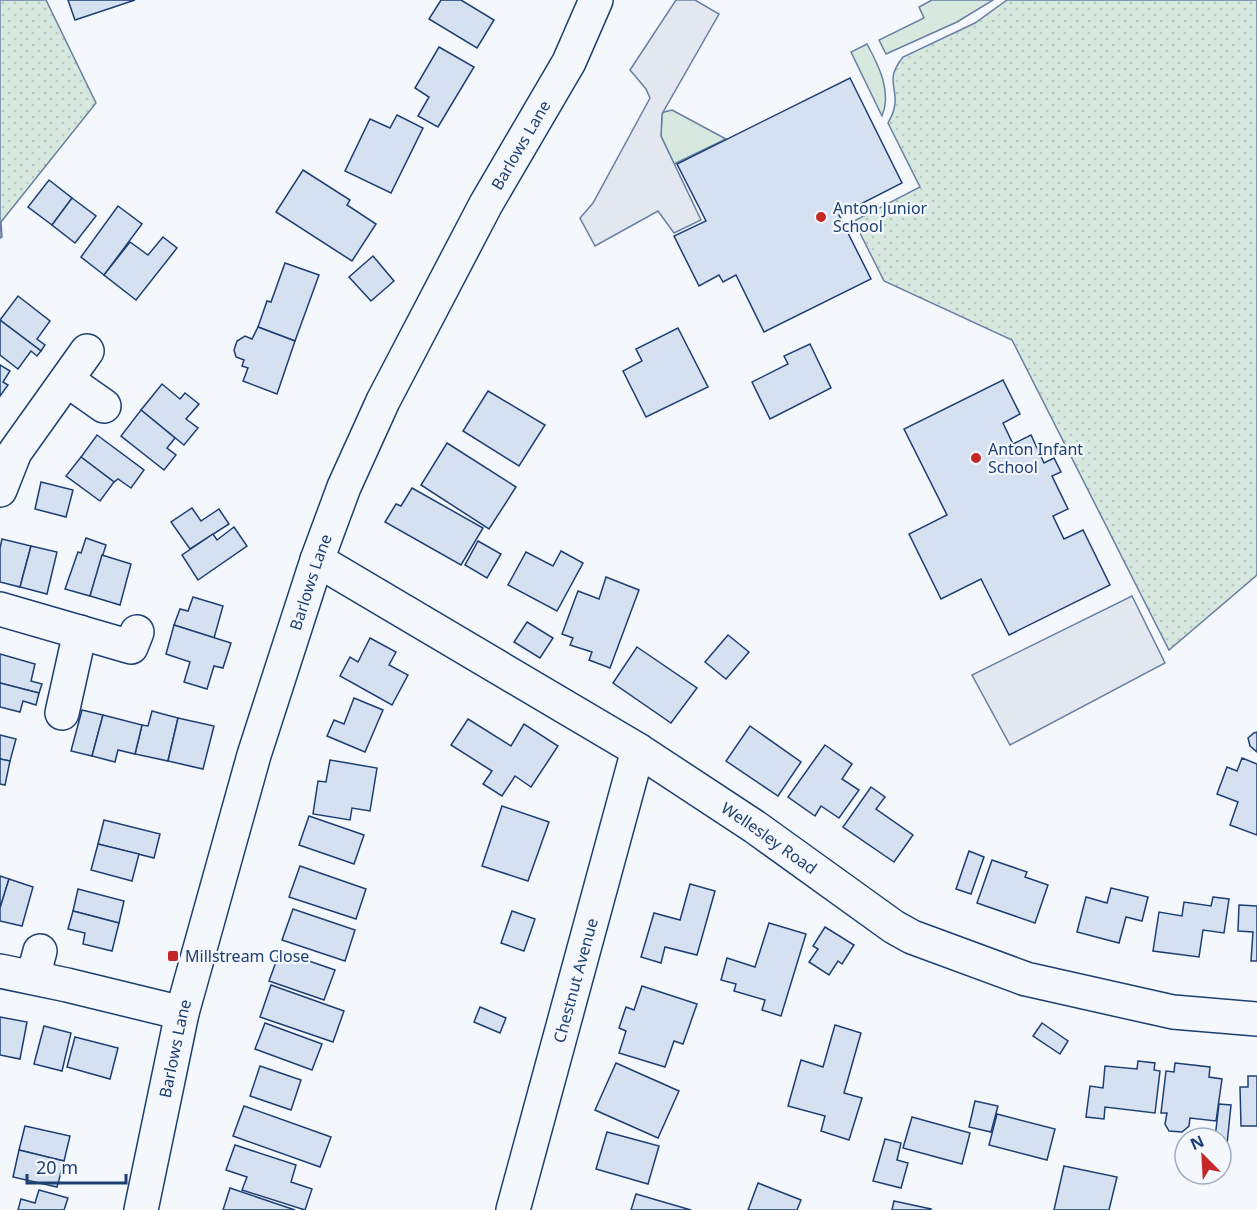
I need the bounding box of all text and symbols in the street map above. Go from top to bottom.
street label: Barlows Lane [486,96,555,194]
place label: Anton Junior School [833,197,928,237]
marker: Anton Junior School [814,210,828,224]
place label: Anton Infant School [988,438,1083,478]
marker: Anton Infant School [969,451,983,465]
street label: Barlows Lane [284,531,337,633]
street label: Wellesley Road [717,797,822,879]
street label: Chestnut Avenue [548,915,603,1045]
place label: Millstream Close [185,945,309,967]
marker: Millstream Close [166,949,180,963]
street label: Barlows Lane [154,997,196,1100]
north arrow [1173,1126,1233,1186]
text: N [1186,1130,1207,1155]
scale bar [27,1147,126,1185]
text: 20 m [36,1155,78,1179]

